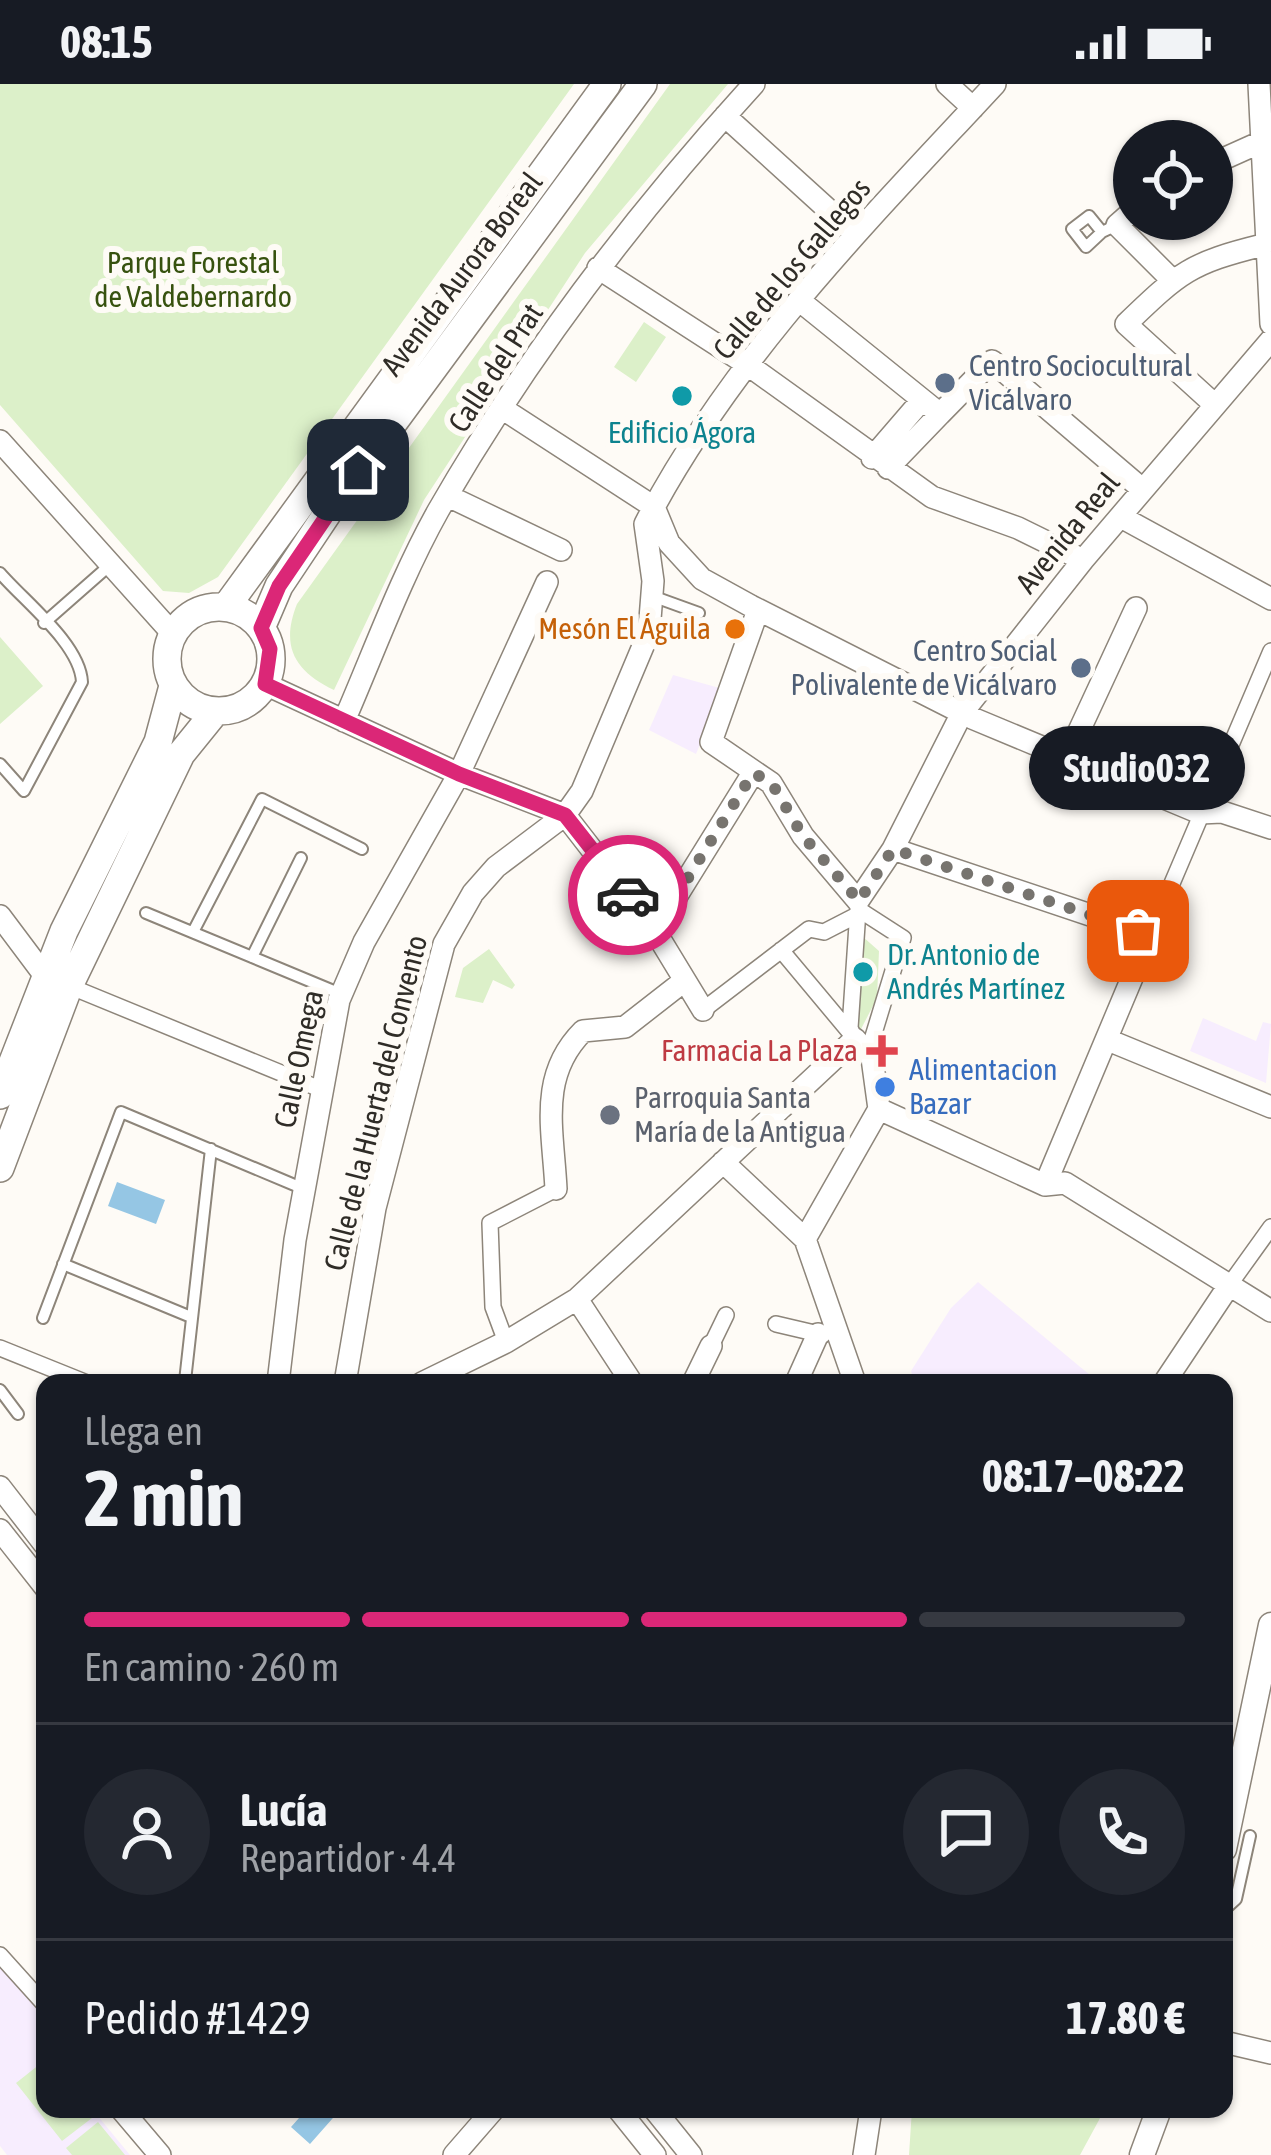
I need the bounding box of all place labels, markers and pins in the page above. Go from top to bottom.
place label: Centro Sociocultural Vicálvaro [969,348,1192,416]
marker: Centro Sociocultural Vicálvaro [932,370,958,396]
marker: Edificio Ágora [669,383,695,409]
place label: Edificio Ágora [608,415,756,449]
pin [307,419,409,521]
place label: Mesón El Águila [538,611,711,645]
marker: Mesón El Águila [722,616,748,642]
place label: Centro Social Polivalente de Vicálvaro [791,633,1057,701]
marker: Centro Social Polivalente de Vicálvaro [1068,655,1094,681]
callout: Studio032 [1030,727,1246,811]
pin [1087,880,1189,982]
place label: Dr. Antonio de Andrés Martínez [887,937,1065,1005]
marker: Dr. Antonio de Andrés Martínez [850,959,876,985]
place label: Farmacia La Plaza [661,1033,858,1067]
marker: Farmacia La Plaza [869,1038,895,1064]
place label: Alimentacion Bazar [909,1052,1058,1120]
marker: Alimentacion Bazar [872,1074,898,1100]
place label: Parroquia Santa María de la Antigua [634,1080,846,1148]
marker: Parroquia Santa María de la Antigua [597,1102,623,1128]

